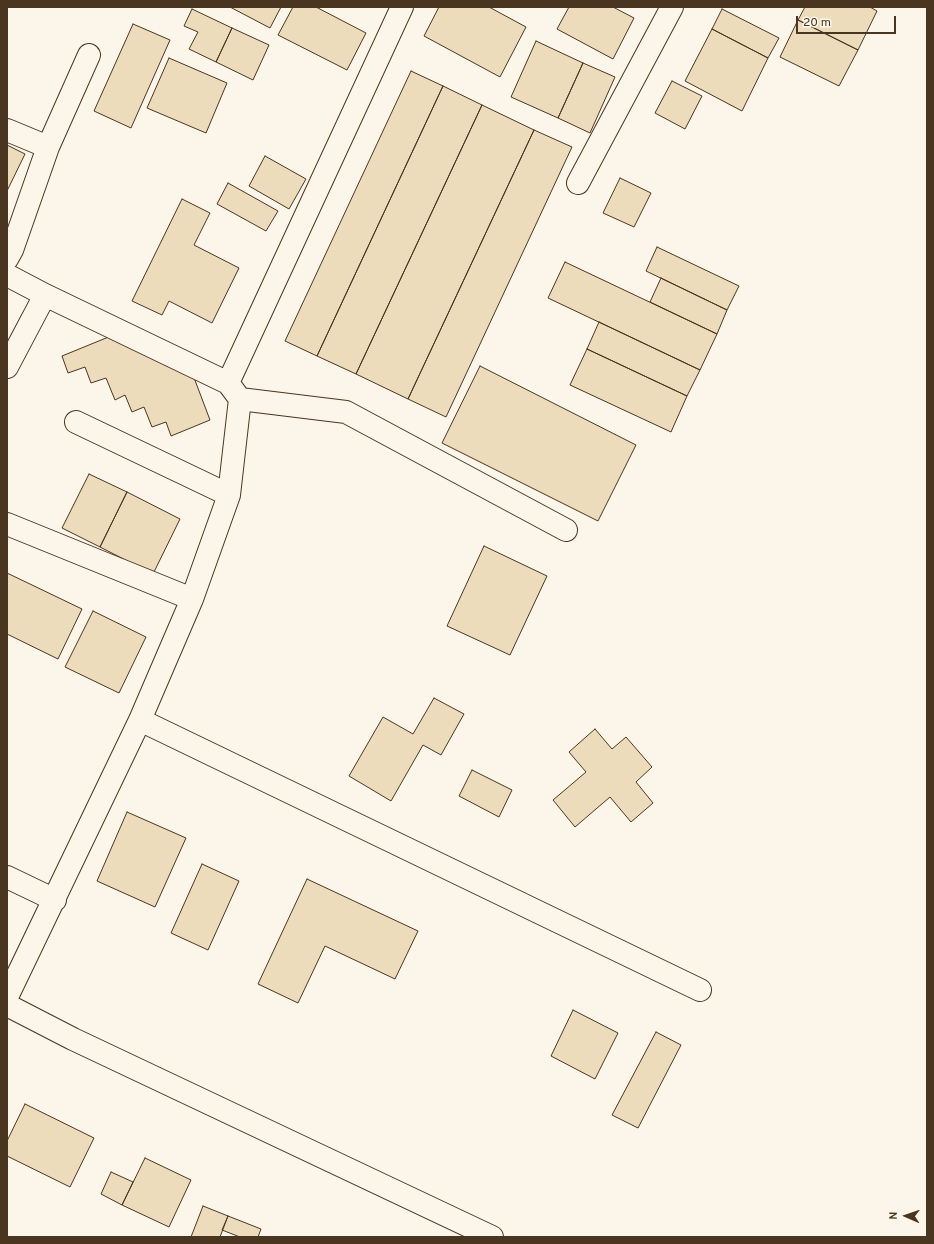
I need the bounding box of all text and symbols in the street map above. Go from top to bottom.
scale bar [798,8,898,34]
text: 20 m [803,15,831,31]
north arrow [886,1196,926,1236]
text: N [887,1211,901,1220]

